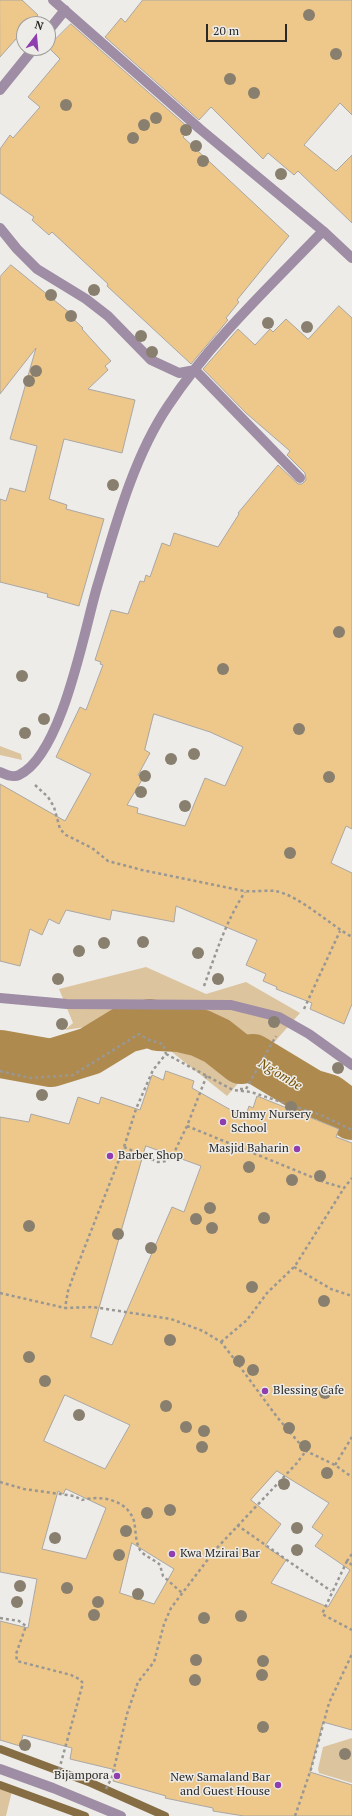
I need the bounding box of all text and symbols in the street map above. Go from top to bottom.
north arrow [16,16,56,56]
scale bar [208,16,289,42]
text: N [33,18,45,33]
text: 20 m [213,23,239,38]
water label: Ng'ombe [255,1056,305,1094]
place label: Ummy Nursery School [231,1108,311,1136]
marker: Ummy Nursery School [218,1117,228,1127]
place label: Masjid Baharin [209,1142,289,1156]
marker: Masjid Baharin [292,1144,302,1154]
place label: Barber Shop [118,1149,183,1163]
marker: Barber Shop [105,1151,115,1161]
place label: Blessing Cafe [273,1384,344,1398]
marker: Blessing Cafe [260,1386,270,1396]
place label: Kwa Mzirai Bar [180,1547,260,1561]
marker: Kwa Mzirai Bar [167,1549,177,1559]
place label: Bijampora [54,1769,109,1783]
marker: Bijampora [112,1771,122,1781]
place label: New Samaland Bar and Guest House [170,1771,270,1799]
marker: New Samaland Bar and Guest House [273,1780,283,1790]

